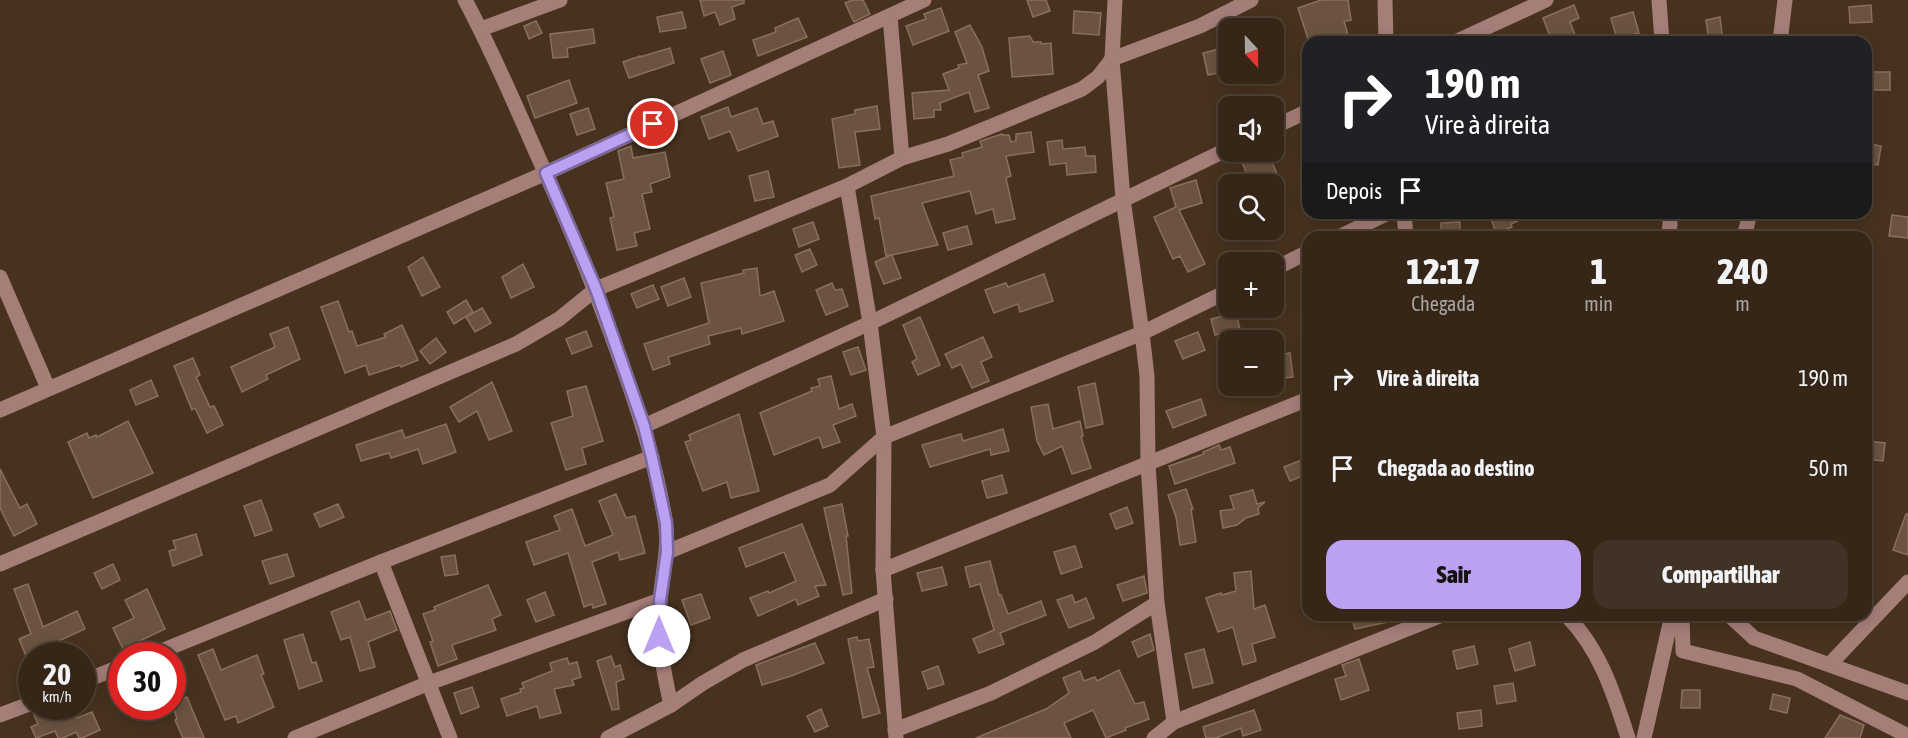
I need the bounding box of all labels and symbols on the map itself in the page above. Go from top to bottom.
north arrow [1218,18,1284,84]
pin [627,98,678,149]
position arrow [627,604,691,668]
speed limit sign: 30 [108,642,186,720]

